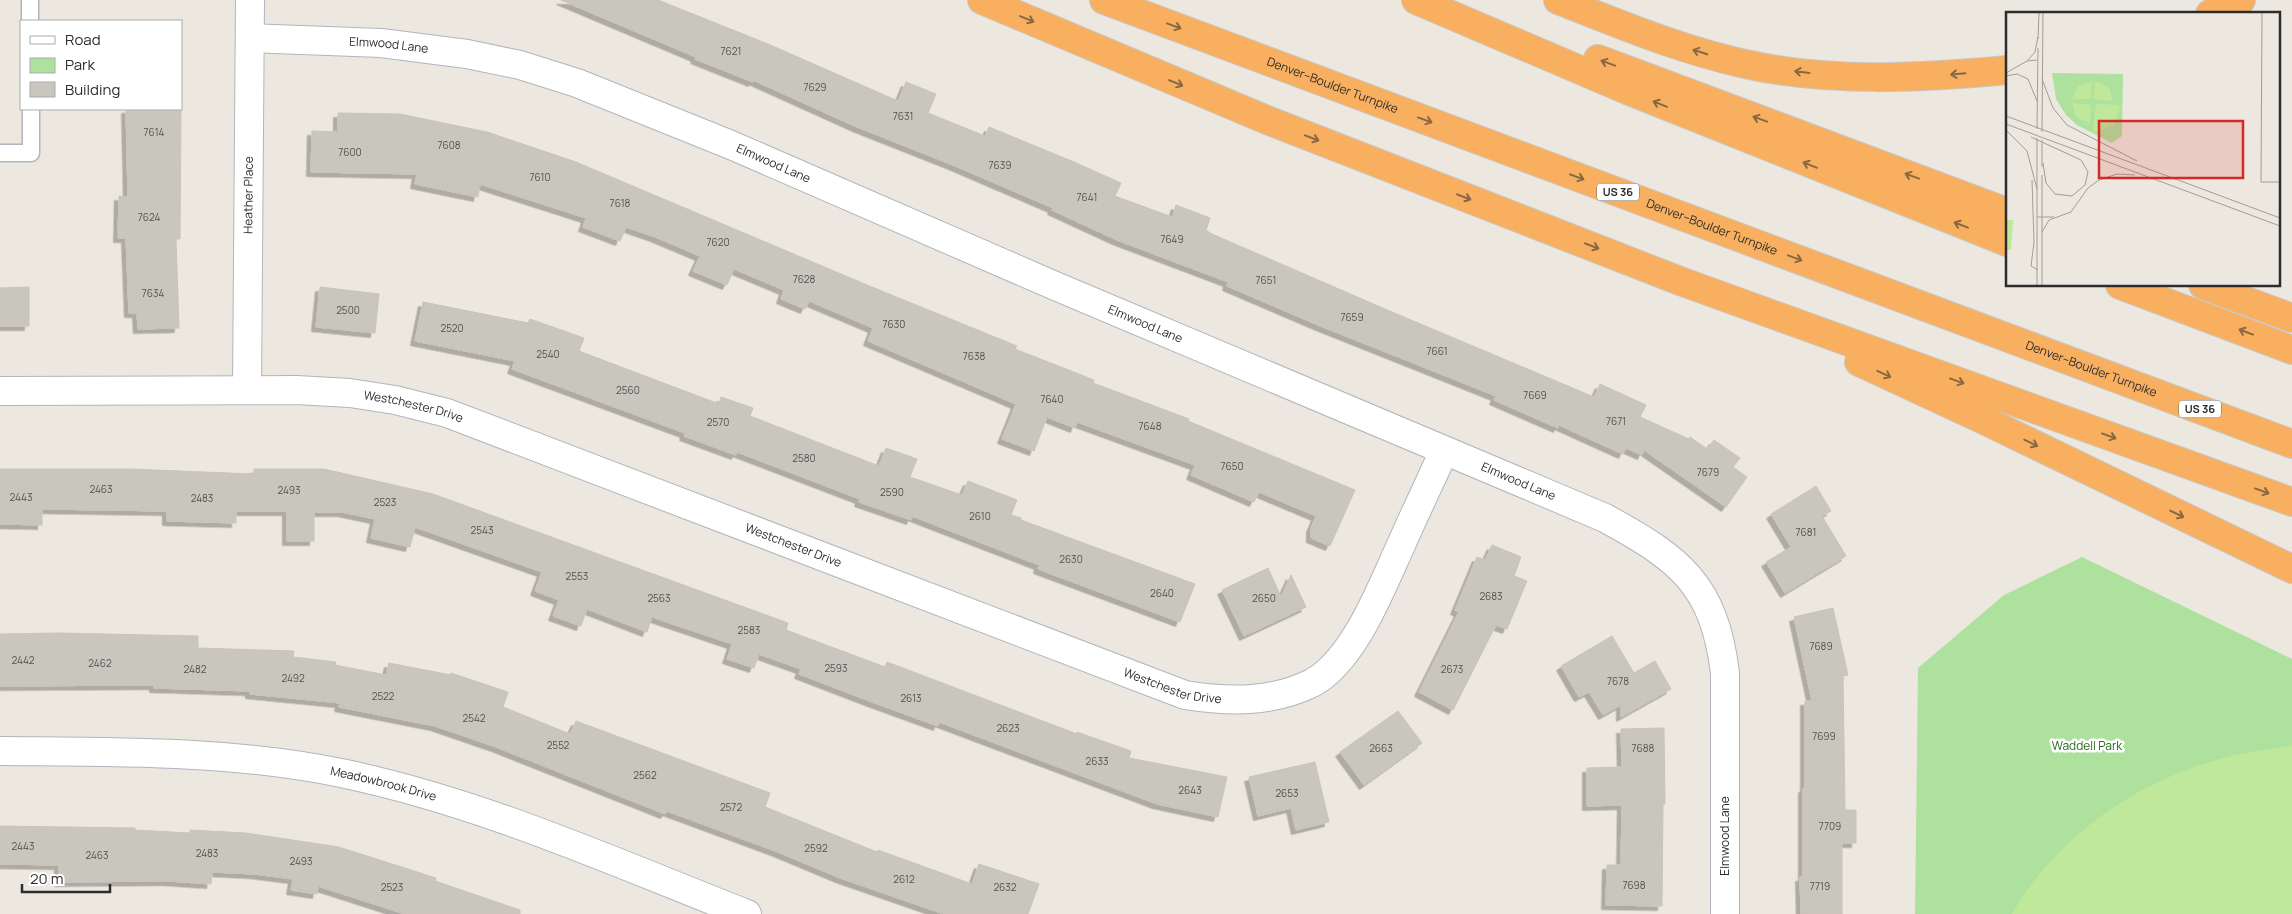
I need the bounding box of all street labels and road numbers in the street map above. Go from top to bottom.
street label: Elmwood Lane [349,33,429,57]
street label: Denver–Boulder Turnpike [1265,53,1401,117]
street label: Elmwood Lane [734,139,813,187]
street label: Heather Place [239,156,257,234]
road number: US 36 [1597,183,1639,200]
street label: Denver–Boulder Turnpike [1644,194,1780,259]
street label: Elmwood Lane [1106,300,1185,347]
street label: Denver–Boulder Turnpike [2023,336,2160,401]
street label: Westchester Drive [363,386,466,426]
road number: US 36 [2179,400,2221,418]
street label: Elmwood Lane [1479,458,1559,504]
street label: Westchester Drive [743,519,844,571]
street label: Westchester Drive [1121,663,1222,707]
street label: Meadowbrook Drive [329,762,439,805]
street label: Elmwood Lane [1716,796,1733,876]

